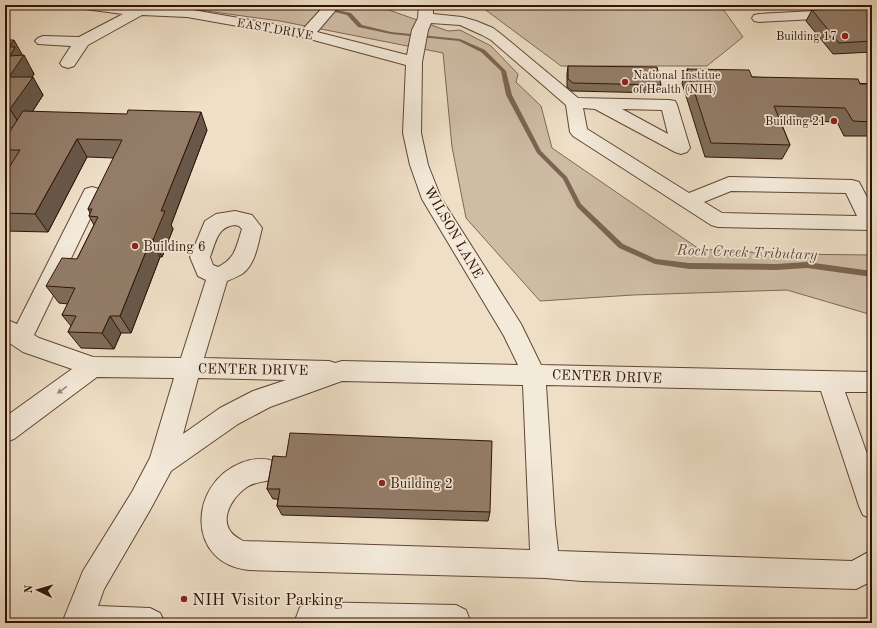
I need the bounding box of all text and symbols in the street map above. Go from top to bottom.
street label: EAST DRIVE [236,17,314,43]
place label: Building 17 [776,31,837,43]
marker: Building 17 [840,31,850,41]
place label: National Institue of Health (NIH) [633,70,721,96]
marker: National Institue of Health (NIH) [620,77,630,87]
place label: Building 21 [765,116,826,128]
marker: Building 21 [829,116,839,126]
street label: WILSON LANE [421,184,485,281]
place label: Building 6 [143,240,206,254]
marker: Building 6 [130,241,140,251]
water label: Rock Creek Tributary [675,244,818,263]
street label: CENTER DRIVE [198,362,308,378]
street label: CENTER DRIVE [552,368,662,386]
one-way arrow [56,386,67,394]
place label: Building 2 [390,477,453,491]
marker: Building 2 [377,478,387,488]
north arrow [18,570,58,610]
text: N [24,584,35,594]
place label: NIH Visitor Parking [192,592,343,609]
marker: NIH Visitor Parking [179,594,189,604]

